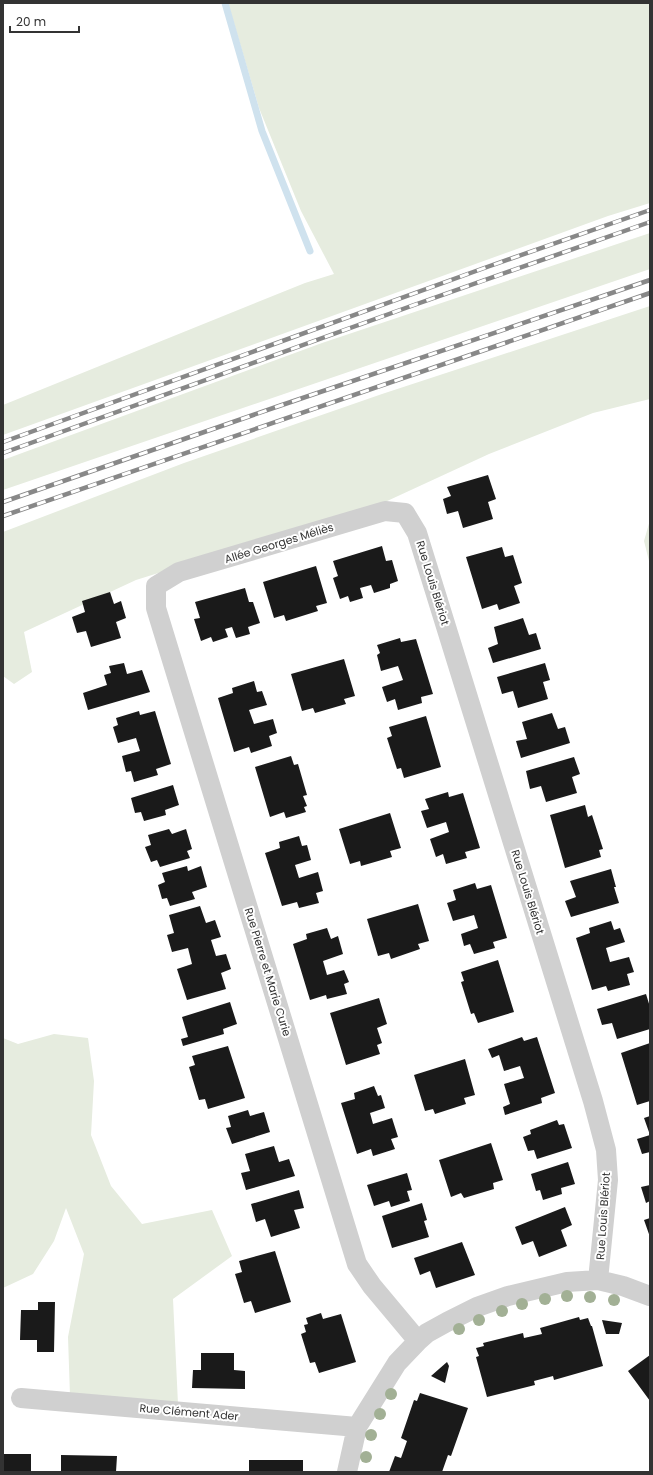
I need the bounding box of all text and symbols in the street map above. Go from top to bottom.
scale bar [10,8,79,34]
text: 20 m [16,13,46,30]
street label: Allée Georges Méliès [223,519,336,567]
street label: Rue Louis Blériot [413,539,453,627]
street label: Rue Louis Blériot [508,848,548,936]
street label: Rue Pierre et Marie Curie [241,906,295,1038]
street label: Rue Louis Blériot [592,1172,614,1260]
street label: Rue Clément Ader [139,1400,239,1424]

